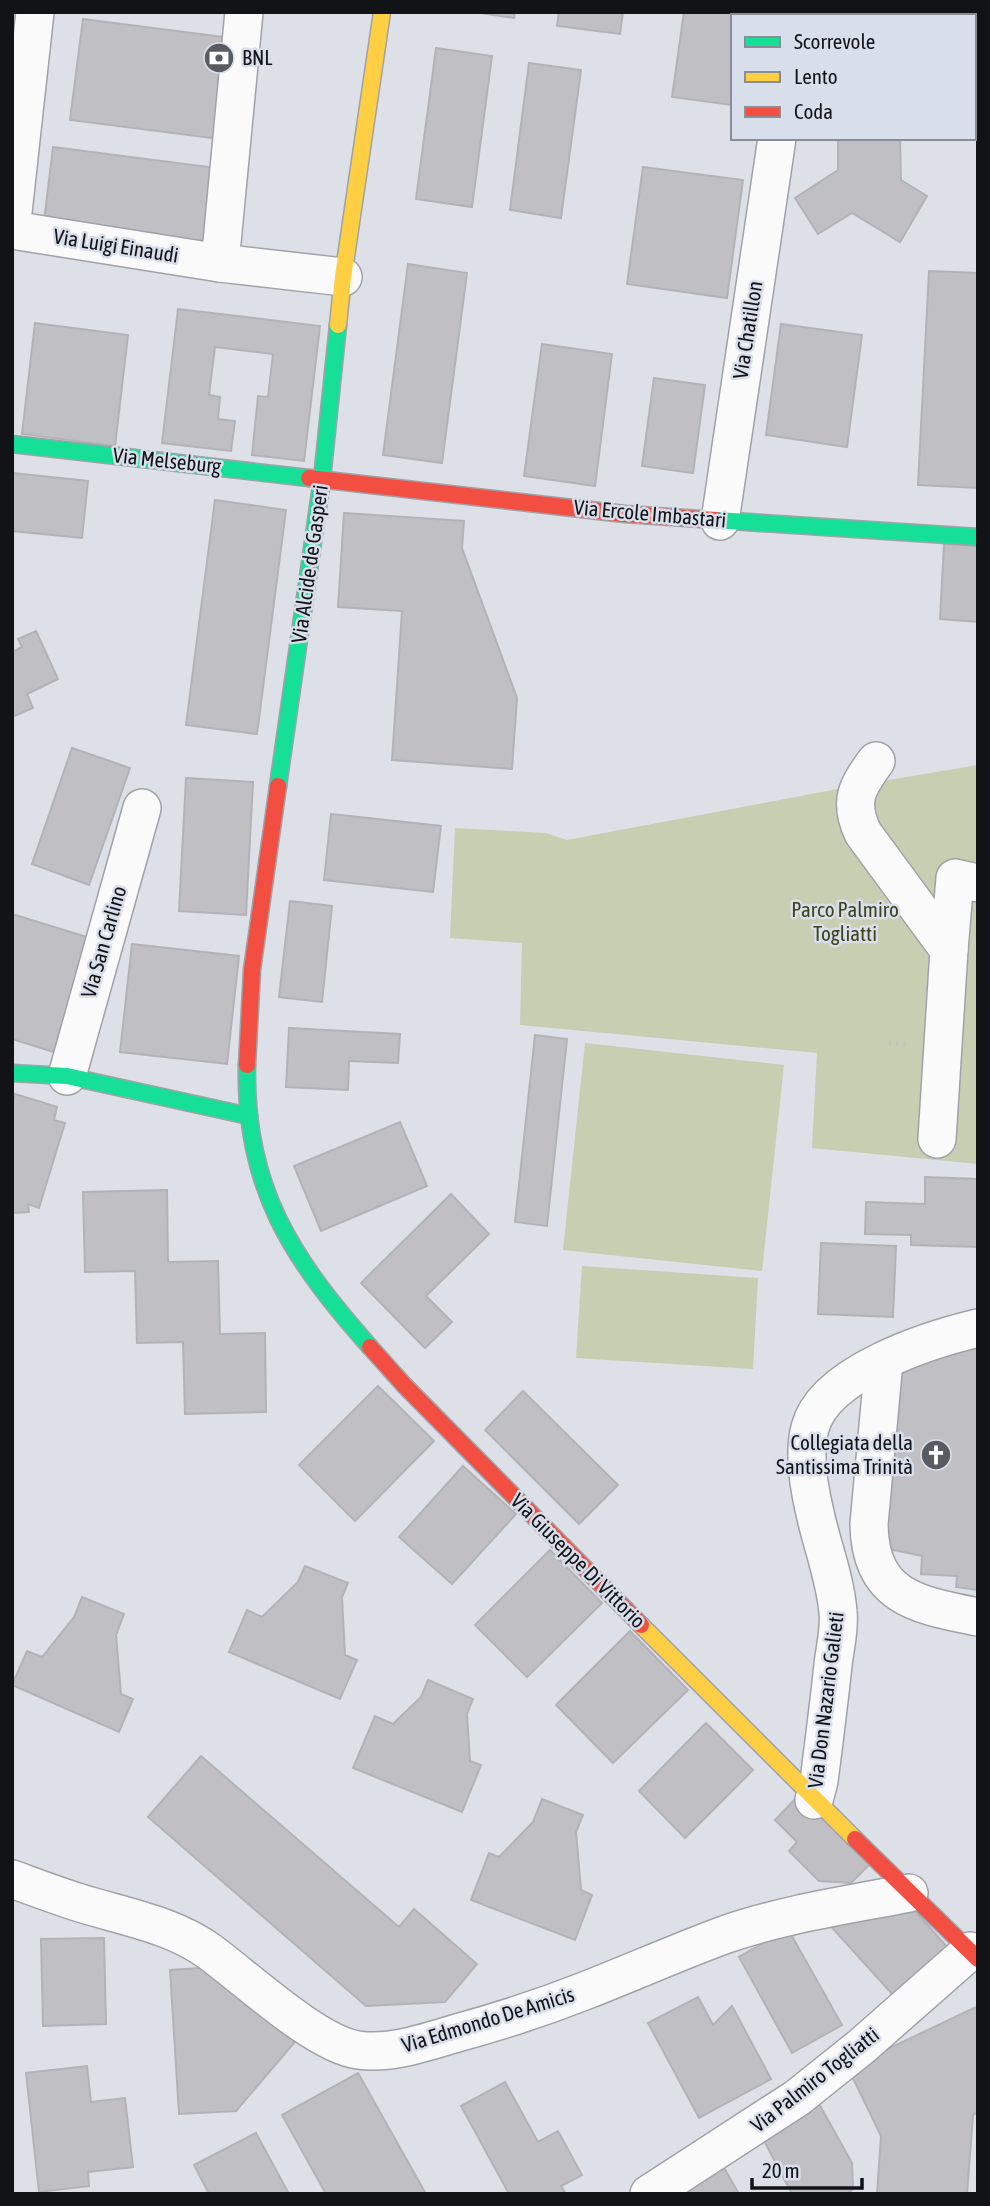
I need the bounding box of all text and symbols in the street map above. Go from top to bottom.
legend [731,14,976,140]
text: Scorrevole [794,29,875,53]
bank icon: BNL [202,41,236,75]
place label: BNL [242,45,272,69]
text: Lento [794,64,838,88]
text: Coda [794,99,833,123]
street label: Via Luigi Einaudi [52,223,180,267]
street label: Via Chatillon [727,279,767,381]
street label: Via Melseburg [112,442,222,478]
street label: Via Alcide de Gasperi [286,483,332,645]
street label: Via Ercole Imbastari [573,494,727,532]
street label: Via San Carlino [76,883,130,1000]
park label: Parco Palmiro Togliatti [791,897,899,945]
place label: Collegiata della Santissima Trinità [776,1430,913,1478]
church icon: Collegiata della Santissima Trinità [919,1438,953,1472]
street label: Via Giuseppe Di Vittorio [506,1488,651,1633]
street label: Via Don Nazario Galieti [802,1610,848,1789]
street label: Via Edmondo De Amicis [399,1981,577,2057]
street label: Via Palmiro Togliatti [746,2022,883,2137]
scale bar [752,2146,862,2190]
text: 20 m [762,2158,800,2182]

